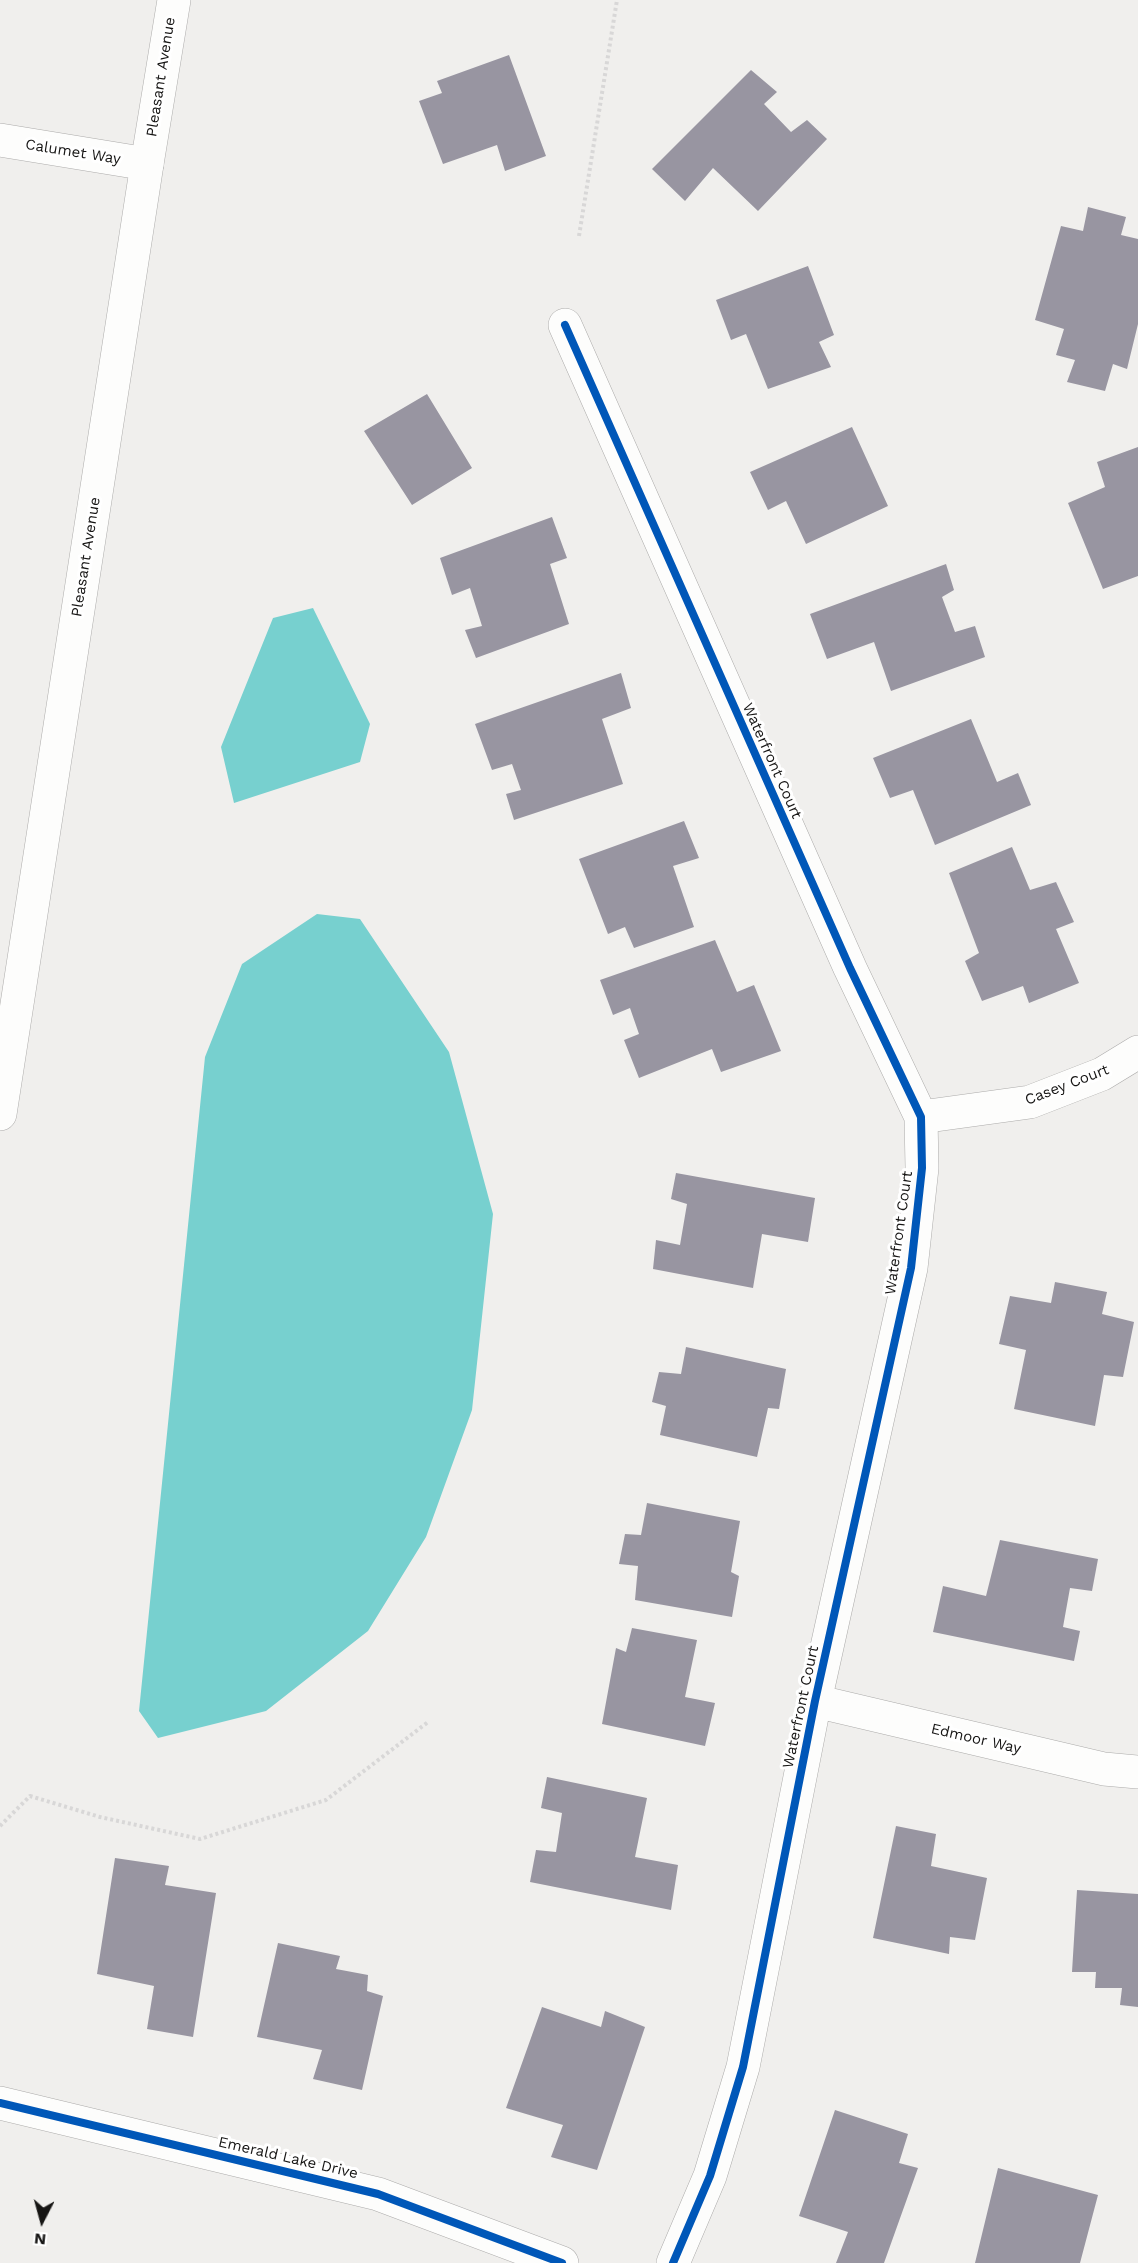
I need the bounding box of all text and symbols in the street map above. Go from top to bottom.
street label: Pleasant Avenue [143,16,179,138]
street label: Calumet Way [24,136,122,168]
street label: Pleasant Avenue [68,496,104,618]
street label: Waterfront Court [738,700,806,822]
street label: Casey Court [1023,1061,1111,1109]
street label: Waterfront Court [881,1170,917,1296]
street label: Waterfront Court [779,1644,823,1770]
street label: Edmoor Way [929,1720,1023,1758]
street label: Emerald Lake Drive [216,2133,360,2183]
north arrow [12,2191,72,2251]
text: N [33,2229,47,2249]

